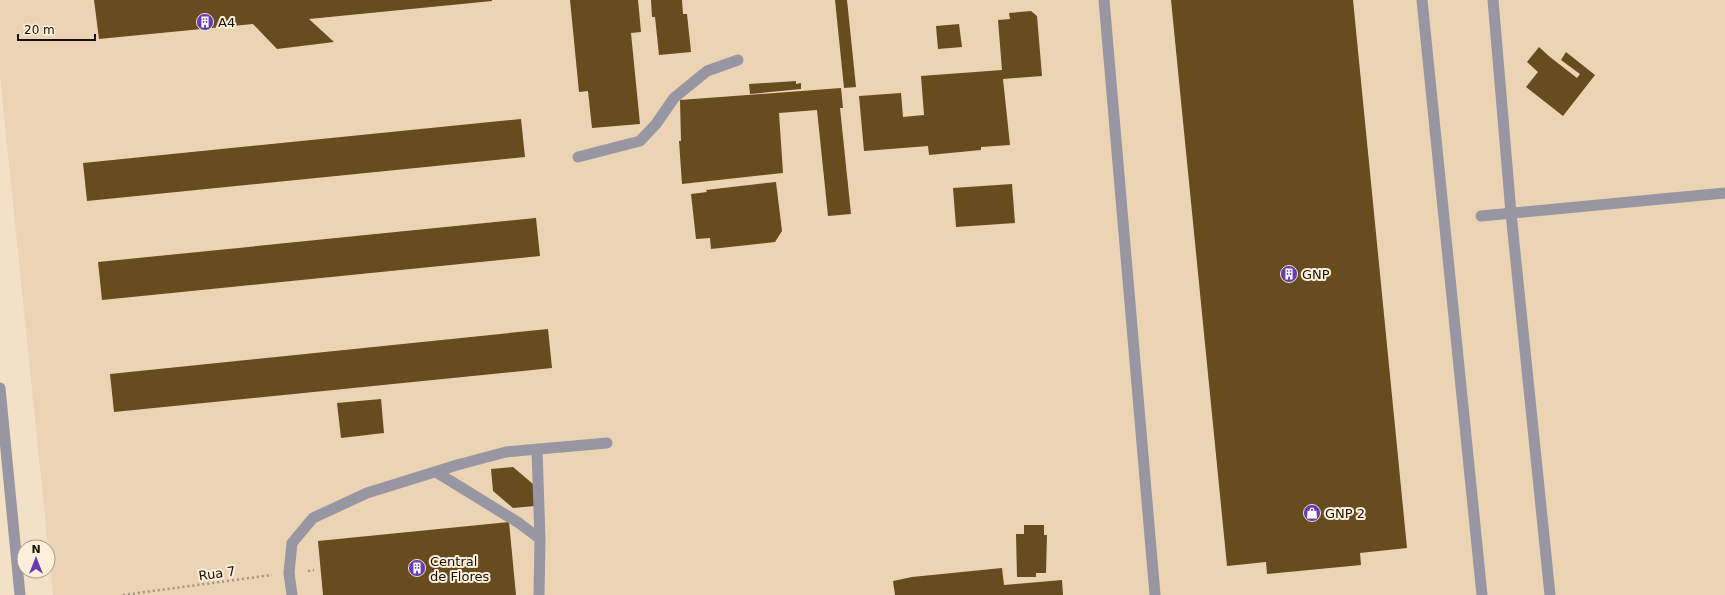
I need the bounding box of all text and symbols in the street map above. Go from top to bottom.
building icon: A4 [195,12,215,32]
place label: A4 [218,15,235,30]
scale bar [18,16,95,42]
text: 20 m [24,23,55,37]
building icon: GNP [1279,264,1299,284]
place label: GNP [1302,267,1330,282]
shop icon: GNP 2 [1302,503,1322,523]
place label: GNP 2 [1325,506,1365,521]
north arrow [16,539,56,579]
text: N [31,543,41,556]
place label: Central de Flores [430,554,489,584]
building icon: Central de Flores [407,558,427,578]
street label: Rua 7 [198,563,236,584]

